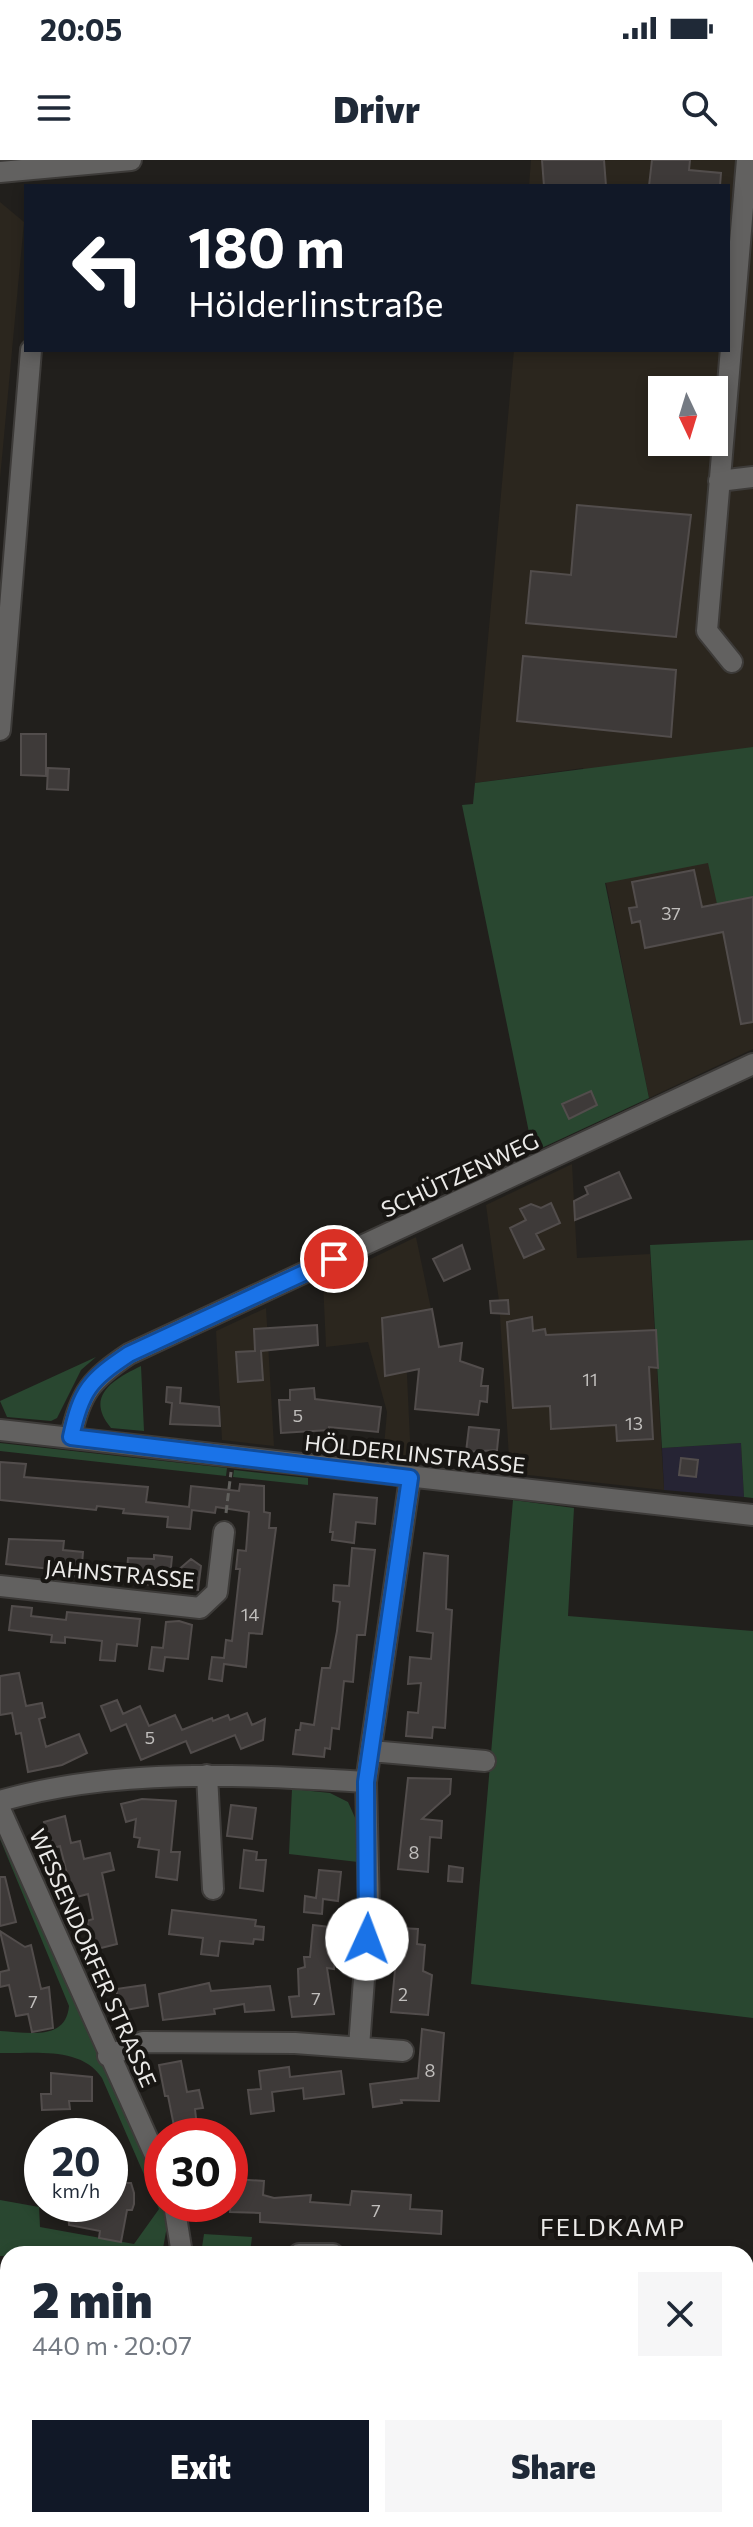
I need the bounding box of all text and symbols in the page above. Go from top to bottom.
text: 20:05 [40,10,122,47]
icon: menu [32,86,76,130]
text: Drivr [333,86,420,130]
icon: search [677,86,721,130]
text: 180 m [188,211,345,280]
icon: left [56,216,160,320]
text: Hölderlinstraße [188,280,444,324]
north arrow [648,376,728,456]
map controls [648,376,728,456]
house number: 37 [661,902,681,924]
street label: SCHÜTZENWEG [377,1126,543,1223]
pin [300,1225,368,1293]
icon: arrive [312,1237,356,1281]
house number: 11 [582,1368,598,1390]
house number: 5 [293,1404,303,1426]
house number: 13 [625,1412,643,1434]
street label: HÖLDERLINSTRASSE [303,1428,527,1479]
street label: JAHNSTRASSE [44,1554,196,1593]
house number: 14 [241,1603,259,1625]
house number: 5 [145,1726,155,1748]
street label: WESSENDORFER STRASSE [24,1824,163,2091]
house number: 8 [409,1841,420,1863]
position arrow [325,1897,409,1981]
house number: 2 [398,1983,408,2005]
house number: 7 [311,1987,321,2009]
house number: 7 [28,1990,38,2012]
house number: 8 [425,2059,436,2081]
speed limit sign: 30 [144,2118,248,2222]
text: 20 [51,2135,101,2184]
text: km/h [52,2178,100,2202]
house number: 7 [371,2199,381,2221]
district label: FELDKAMP [540,2212,686,2241]
text: 2 min [32,2269,153,2328]
button: close [638,2272,722,2356]
text: 440 m · 20:07 [32,2329,192,2360]
button: Exit [32,2420,369,2512]
button: Share [385,2420,722,2512]

